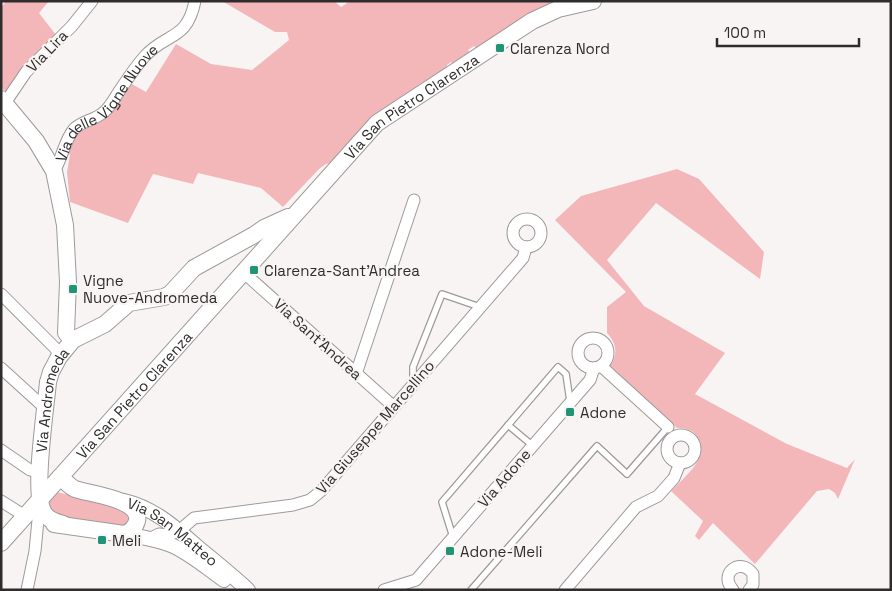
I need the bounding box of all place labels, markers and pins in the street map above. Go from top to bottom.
place label: Clarenza Nord [510,39,610,58]
marker: Clarenza Nord [494,42,506,54]
place label: Clarenza-Sant'Andrea [264,261,420,280]
marker: Clarenza-Sant'Andrea [248,264,260,276]
place label: Vigne Nuove-Andromeda [83,271,218,307]
marker: Vigne Nuove-Andromeda [67,283,79,295]
place label: Adone [580,403,627,422]
marker: Adone [564,406,576,418]
place label: Meli [112,531,141,550]
marker: Meli [96,534,108,546]
place label: Adone-Meli [460,542,543,561]
marker: Adone-Meli [444,545,456,557]

